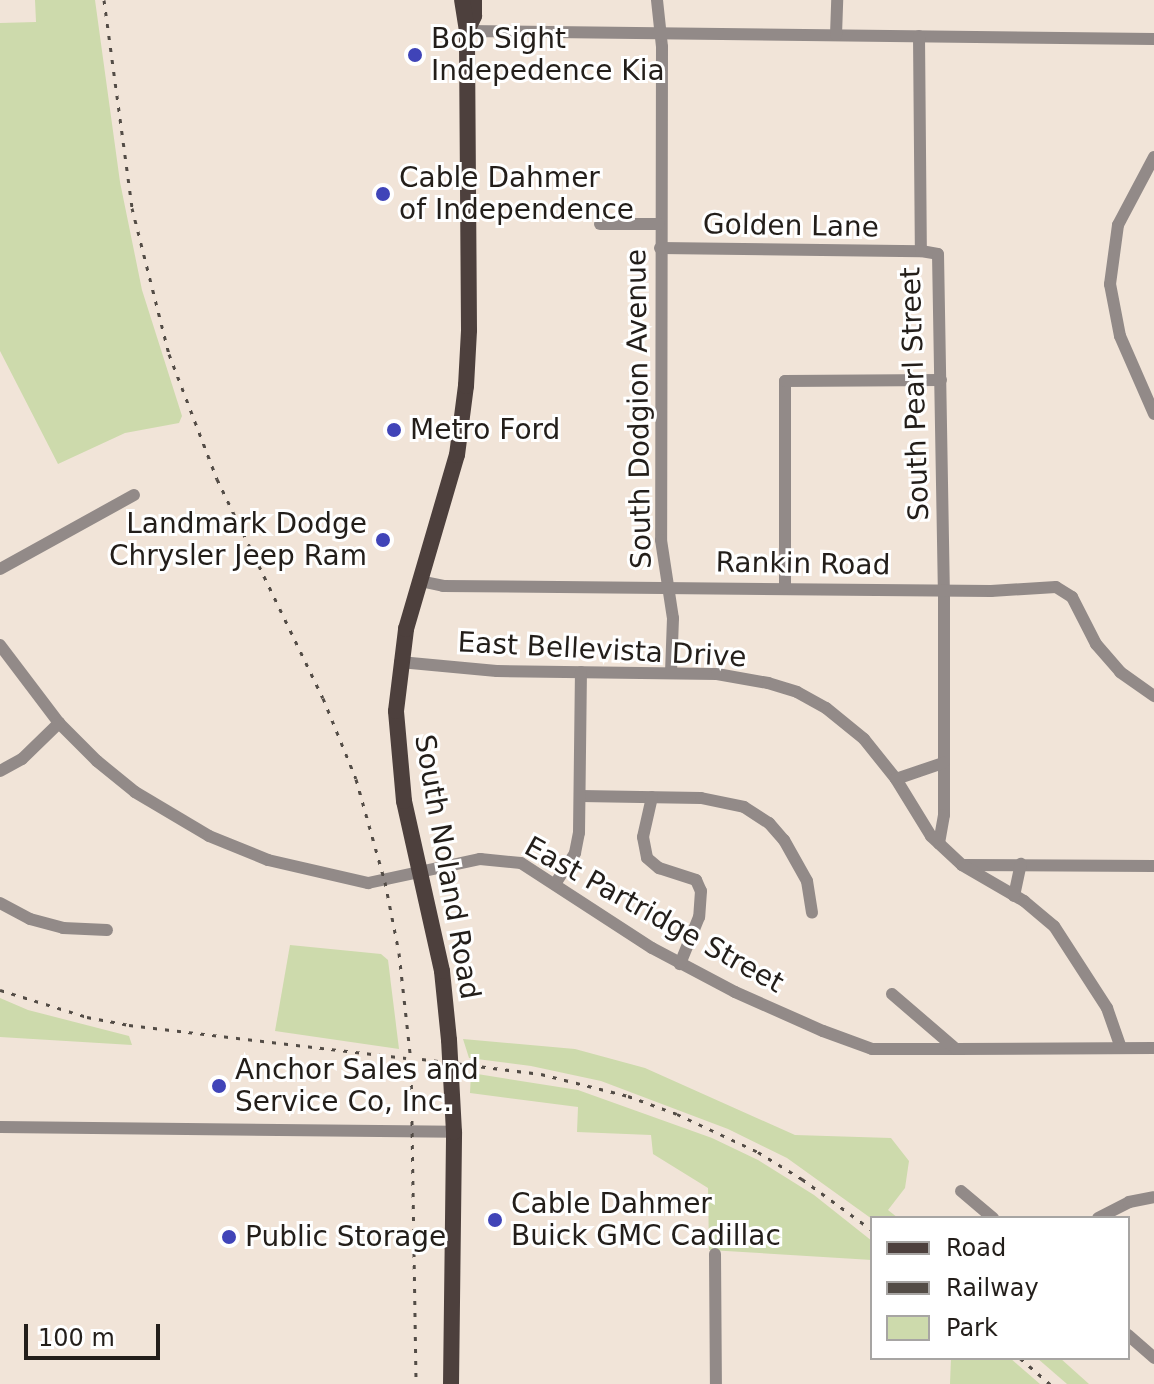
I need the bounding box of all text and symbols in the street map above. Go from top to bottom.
place label: Bob Sight Indepedence Kia [431,22,665,88]
marker: Bob Sight Indepedence Kia [406,46,424,64]
place label: Cable Dahmer of Independence [399,161,634,227]
marker: Cable Dahmer of Independence [374,185,392,203]
street label: Golden Lane [703,208,879,244]
street label: South Dodgion Avenue [619,249,659,569]
street label: South Pearl Street [894,267,936,521]
place label: Metro Ford [410,413,560,447]
marker: Metro Ford [385,421,403,439]
place label: Landmark Dodge Chrysler Jeep Ram [109,507,367,573]
marker: Landmark Dodge Chrysler Jeep Ram [374,531,392,549]
street label: Rankin Road [715,546,891,582]
street label: East Bellevista Drive [457,626,747,674]
street label: South Noland Road [407,732,487,1002]
street label: East Partridge Street [519,830,789,1000]
place label: Anchor Sales and Service Co, Inc. [235,1053,479,1119]
marker: Anchor Sales and Service Co, Inc. [210,1077,228,1095]
place label: Cable Dahmer Buick GMC Cadillac [511,1187,781,1253]
marker: Cable Dahmer Buick GMC Cadillac [486,1211,504,1229]
legend [870,1216,1130,1360]
place label: Public Storage [245,1220,446,1254]
marker: Public Storage [220,1228,238,1246]
text: Road [946,1234,1006,1262]
text: Railway [946,1274,1039,1302]
scale bar [28,1308,164,1358]
text: Park [946,1314,998,1342]
text: 100 m [38,1324,115,1352]

